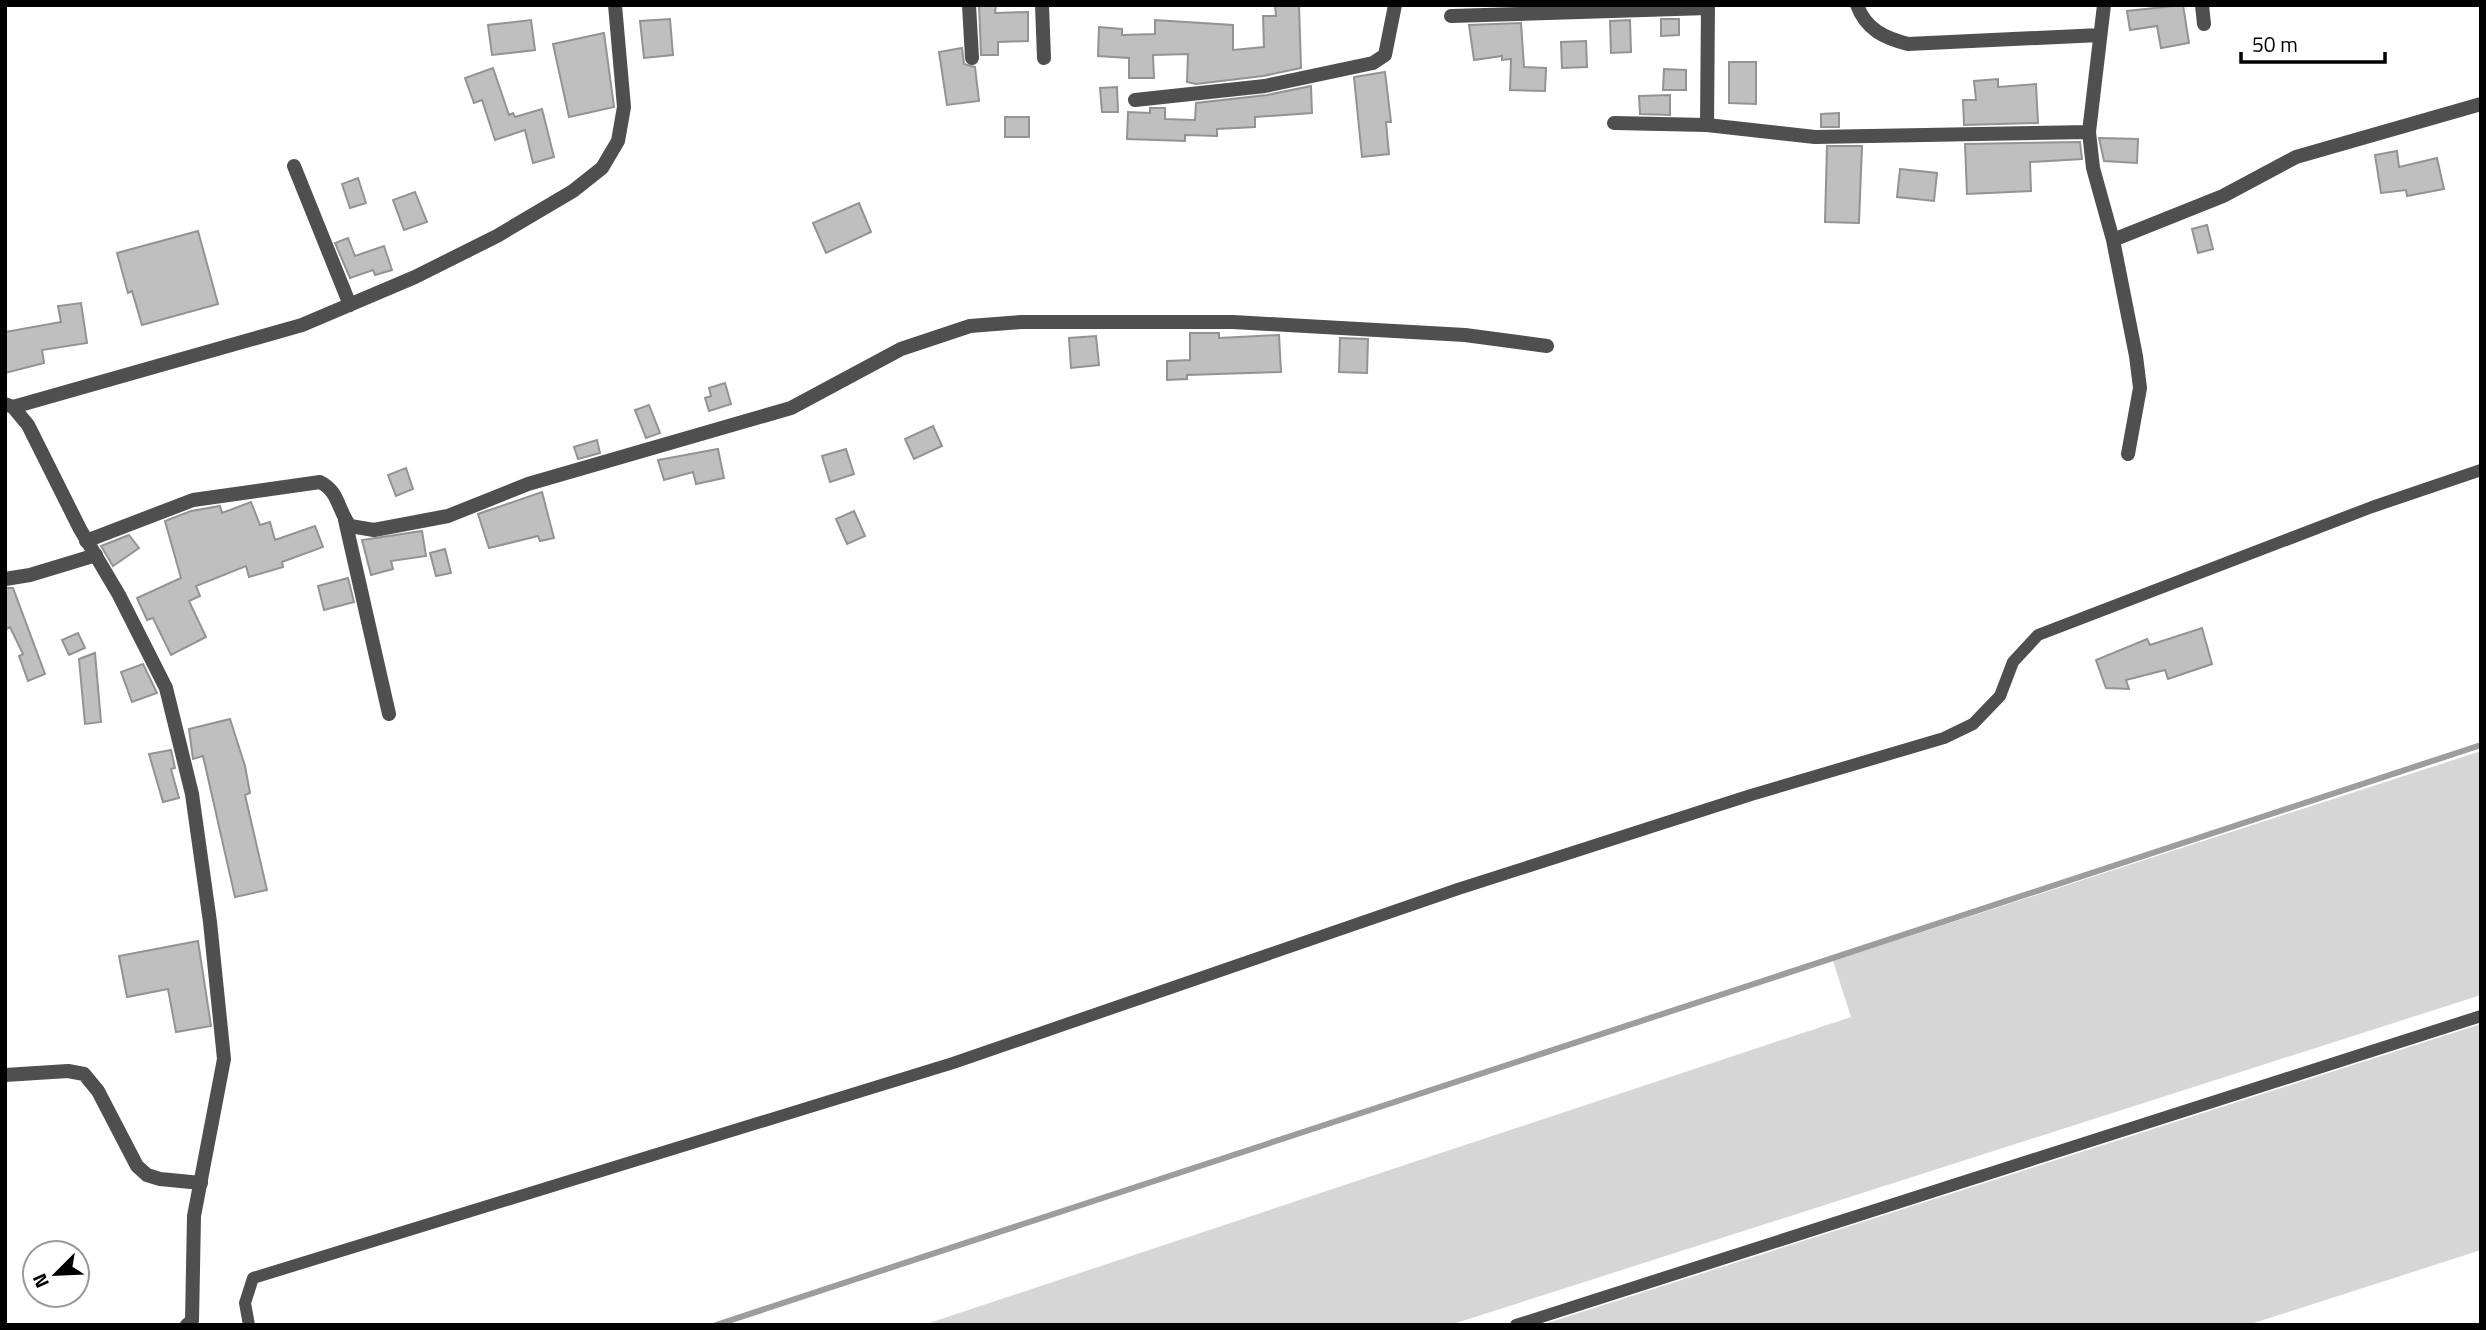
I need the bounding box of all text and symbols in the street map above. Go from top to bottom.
scale bar [2241,21,2384,65]
text: 50 m [2252,28,2298,60]
north arrow [21,1239,91,1309]
text: N [24,1269,56,1293]

